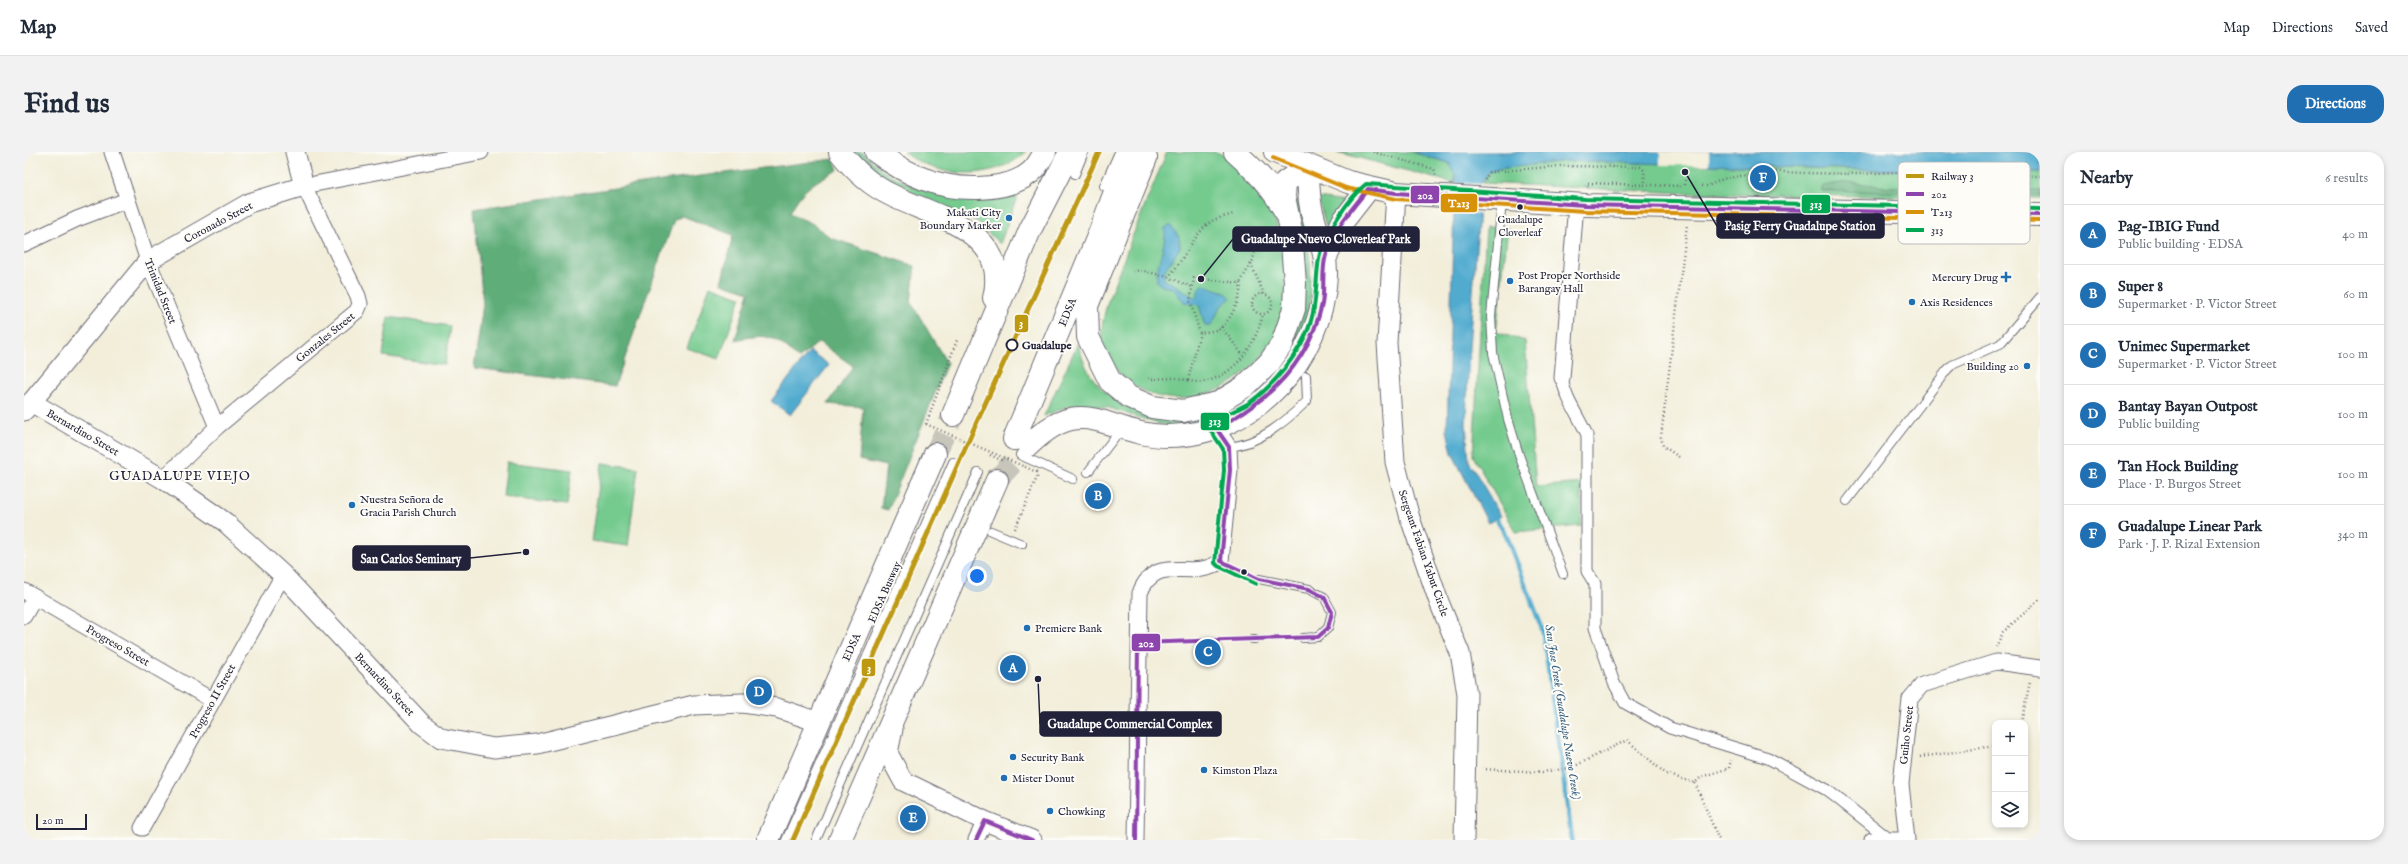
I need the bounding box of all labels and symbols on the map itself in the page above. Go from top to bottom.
legend [1898,162,2030,244]
pin: F [1750,163,1776,193]
text: Railway 3 [1931,170,1974,184]
line badge: 202 [1410,185,1440,204]
text: 202 [1931,188,1947,202]
text: 202 [1417,189,1434,203]
line badge: T213 [1440,193,1478,213]
line badge: 313 [1801,194,1831,214]
text: T213 [1447,197,1470,211]
text: 313 [1810,198,1822,212]
street label: Coronado Street [182,199,255,247]
marker: Guadalupe Cloverleaf [1515,202,1525,212]
place label: Makati City Boundary Marker [920,206,1002,233]
text: T213 [1931,206,1952,220]
marker: Makati City Boundary Marker [1004,213,1014,223]
place label: Guadalupe Cloverleaf [1498,214,1544,240]
callout: Pasig Ferry Guadalupe Station [1717,214,1884,238]
text: Pasig Ferry Guadalupe Station [1724,219,1876,235]
text: 313 [1931,224,1943,238]
callout: Guadalupe Nuevo Cloverleaf Park [1233,227,1419,251]
text: Guadalupe Nuevo Cloverleaf Park [1241,232,1411,248]
street label: Trinidad Street [141,257,180,326]
place label: Post Proper Northside Barangay Hall [1518,269,1620,296]
place label: Mercury Drug [1932,271,1999,285]
marker: Mercury Drug [2001,272,2011,282]
marker: Post Proper Northside Barangay Hall [1505,276,1515,286]
street label: EDSA [1056,296,1080,329]
place label: Axis Residences [1919,296,1993,310]
marker: Axis Residences [1907,297,1917,307]
street label: Gonzales Street [293,310,358,366]
line badge: 3 [1014,314,1029,333]
text: 3 [1019,317,1023,331]
marker: Guadalupe [1005,338,1019,352]
place label: Guadalupe [1022,339,1072,353]
place label: Building 20 [1967,360,2019,374]
marker: Building 20 [2022,361,2032,371]
street label: Bernardino Street [44,406,121,459]
line badge: 313 [1200,412,1230,431]
text: 313 [1209,415,1221,429]
district label: GUADALUPE VIEJO [109,468,251,485]
pin: B [1085,481,1111,511]
street label: Sergeant Fabian Yabut Circle [1395,488,1451,619]
place label: Nuestra Señora de Gracia Parish Church [360,493,457,520]
marker: Nuestra Señora de Gracia Parish Church [347,500,357,510]
callout: San Carlos Seminary [353,546,470,570]
text: San Carlos Seminary [360,552,463,568]
street label: EDSA Busway [865,559,905,625]
your location [967,566,987,586]
unlabelled marker [1239,567,1249,577]
street label: Progreso Street [83,622,152,670]
place label: Premiere Bank [1035,622,1102,636]
marker: Premiere Bank [1022,623,1032,633]
water label: San Jose Creek (Guadalupe Nuevo Creek) [1541,624,1584,801]
street label: EDSA [840,631,865,664]
line badge: 202 [1131,633,1161,652]
text: 202 [1138,637,1155,651]
pin: C [1195,637,1221,667]
street label: Bernardino Street [351,650,417,719]
pin: A [1000,653,1026,683]
line badge: 3 [861,658,876,677]
street label: Progreso II Street [187,662,239,741]
text: 3 [867,662,871,676]
pin: D [746,677,772,707]
street label: Guiho Street [1897,705,1917,765]
callout: Guadalupe Commercial Complex [1040,712,1221,736]
text: Guadalupe Commercial Complex [1048,717,1213,733]
place label: Security Bank [1021,751,1085,765]
marker: Security Bank [1008,752,1018,762]
place label: Kimston Plaza [1212,764,1277,778]
marker: Kimston Plaza [1199,765,1209,775]
place label: Mister Donut [1012,772,1075,786]
marker: Mister Donut [999,773,1009,783]
pin: E [900,803,926,833]
place label: Chowking [1058,805,1106,819]
marker: Chowking [1045,806,1055,816]
scale bar [36,812,87,831]

